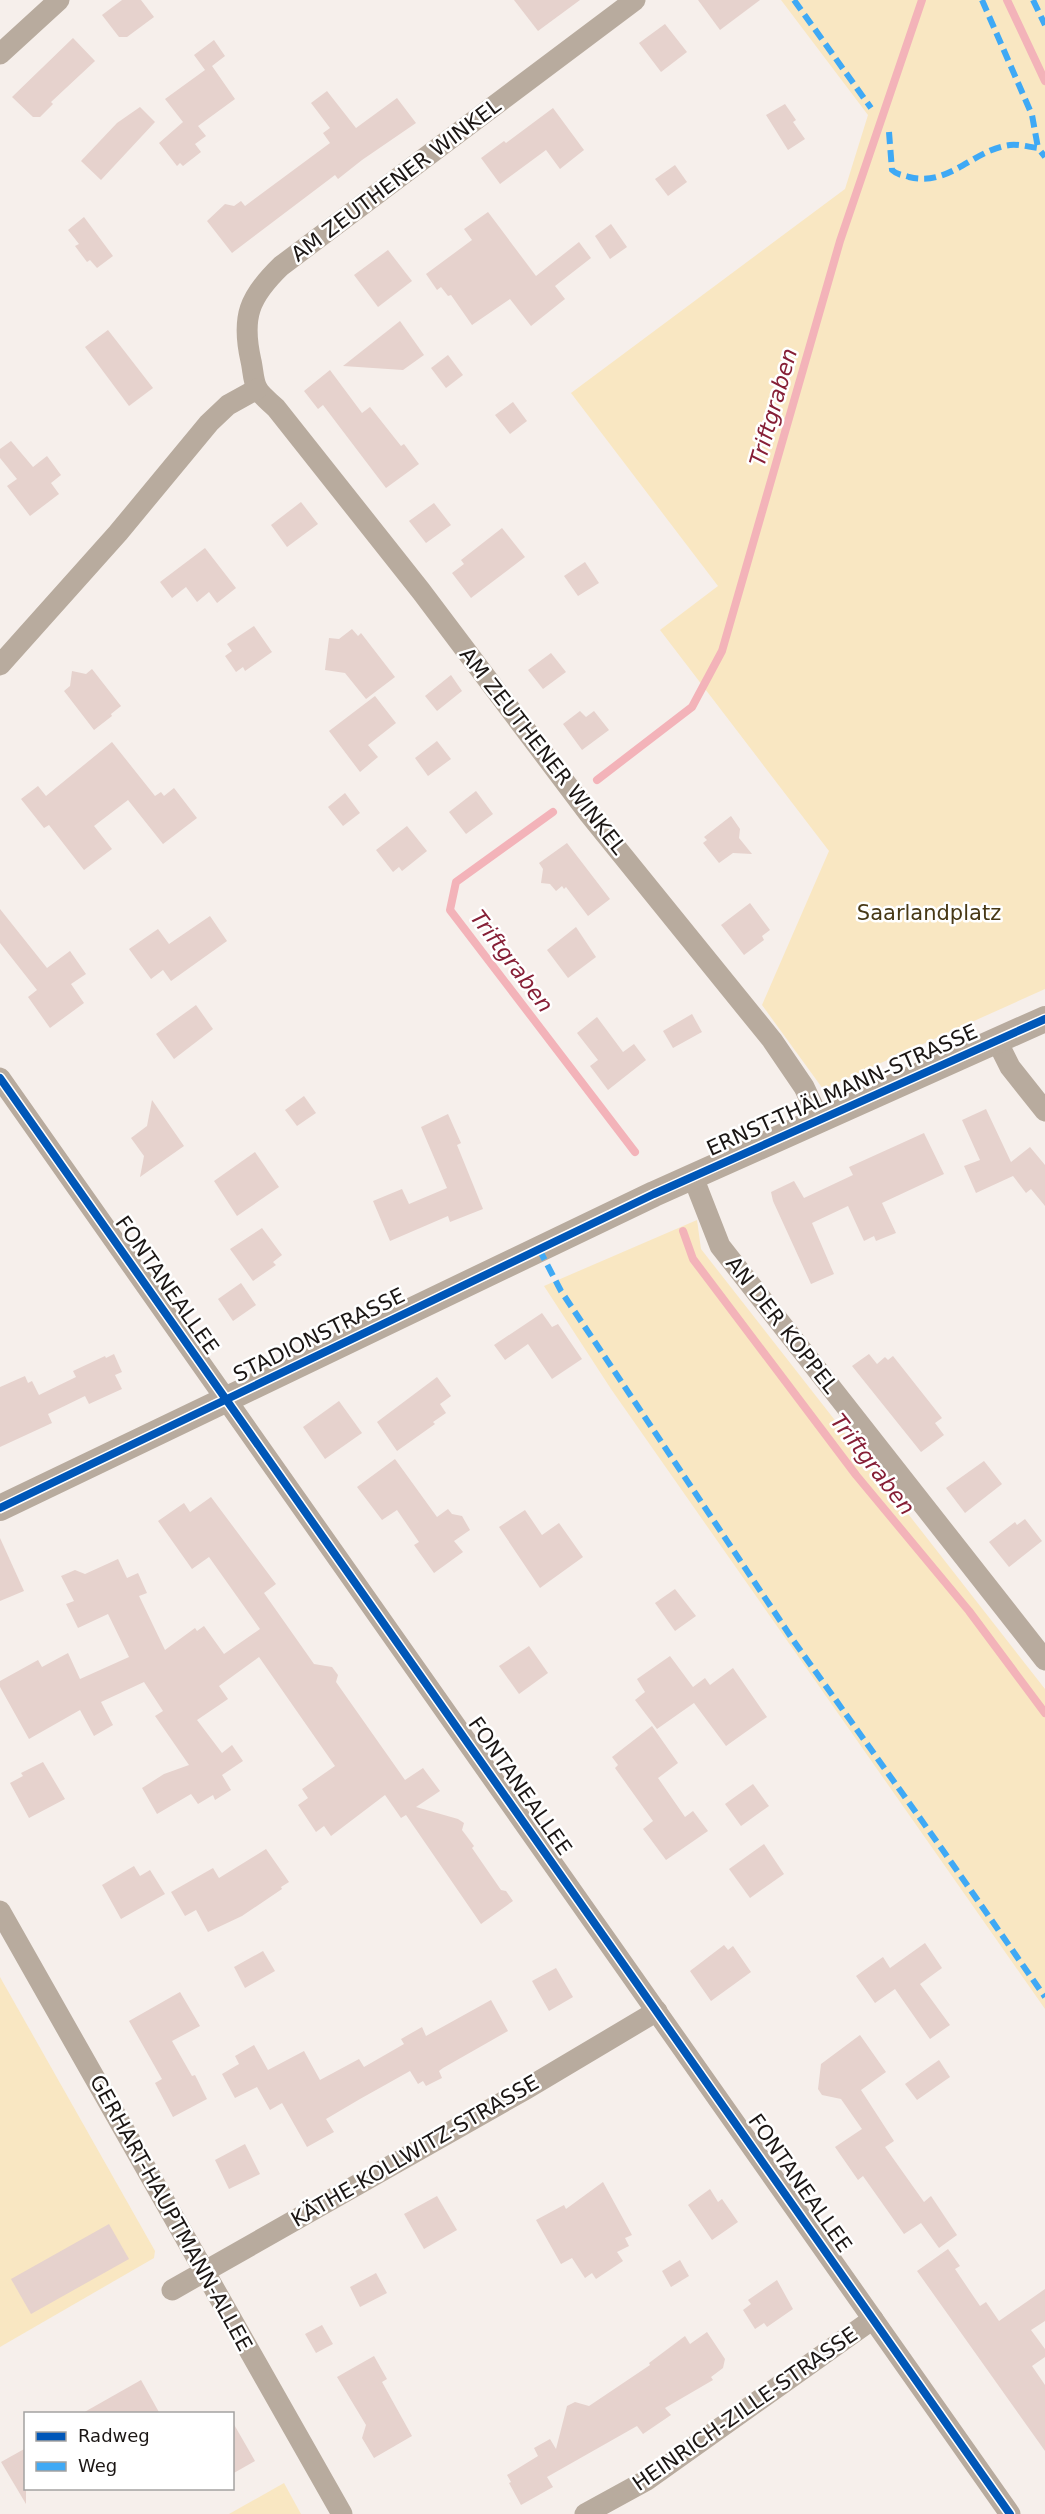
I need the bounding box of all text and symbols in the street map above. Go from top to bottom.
street label: AM ZEUTHENER WINKEL [287,93,506,267]
water label: Triftgraben [745,345,802,469]
street label: AM ZEUTHENER WINKEL [455,643,631,859]
park label: Saarlandplatz [857,901,1001,925]
water label: Triftgraben [465,905,558,1017]
street label: ERNST-THÄLMANN-STRASSE [703,1018,981,1161]
street label: FONTANEALLEE [110,1211,224,1359]
street label: AN DER KOPPEL [721,1252,843,1398]
street label: STADIONSTRASSE [229,1283,409,1387]
water label: Triftgraben [825,1409,920,1520]
street label: FONTANEALLEE [463,1712,577,1860]
street label: KÄTHE-KOLLWITZ-STRASSE [286,2069,543,2232]
street label: GERHART-HAUPTMANN-ALLEE [85,2071,257,2355]
street label: FONTANEALLEE [743,2109,857,2257]
street label: HEINRICH-ZILLE-STRASSE [628,2322,862,2496]
legend [24,2412,234,2490]
text: Radweg [78,2425,150,2446]
text: Weg [78,2455,117,2476]

